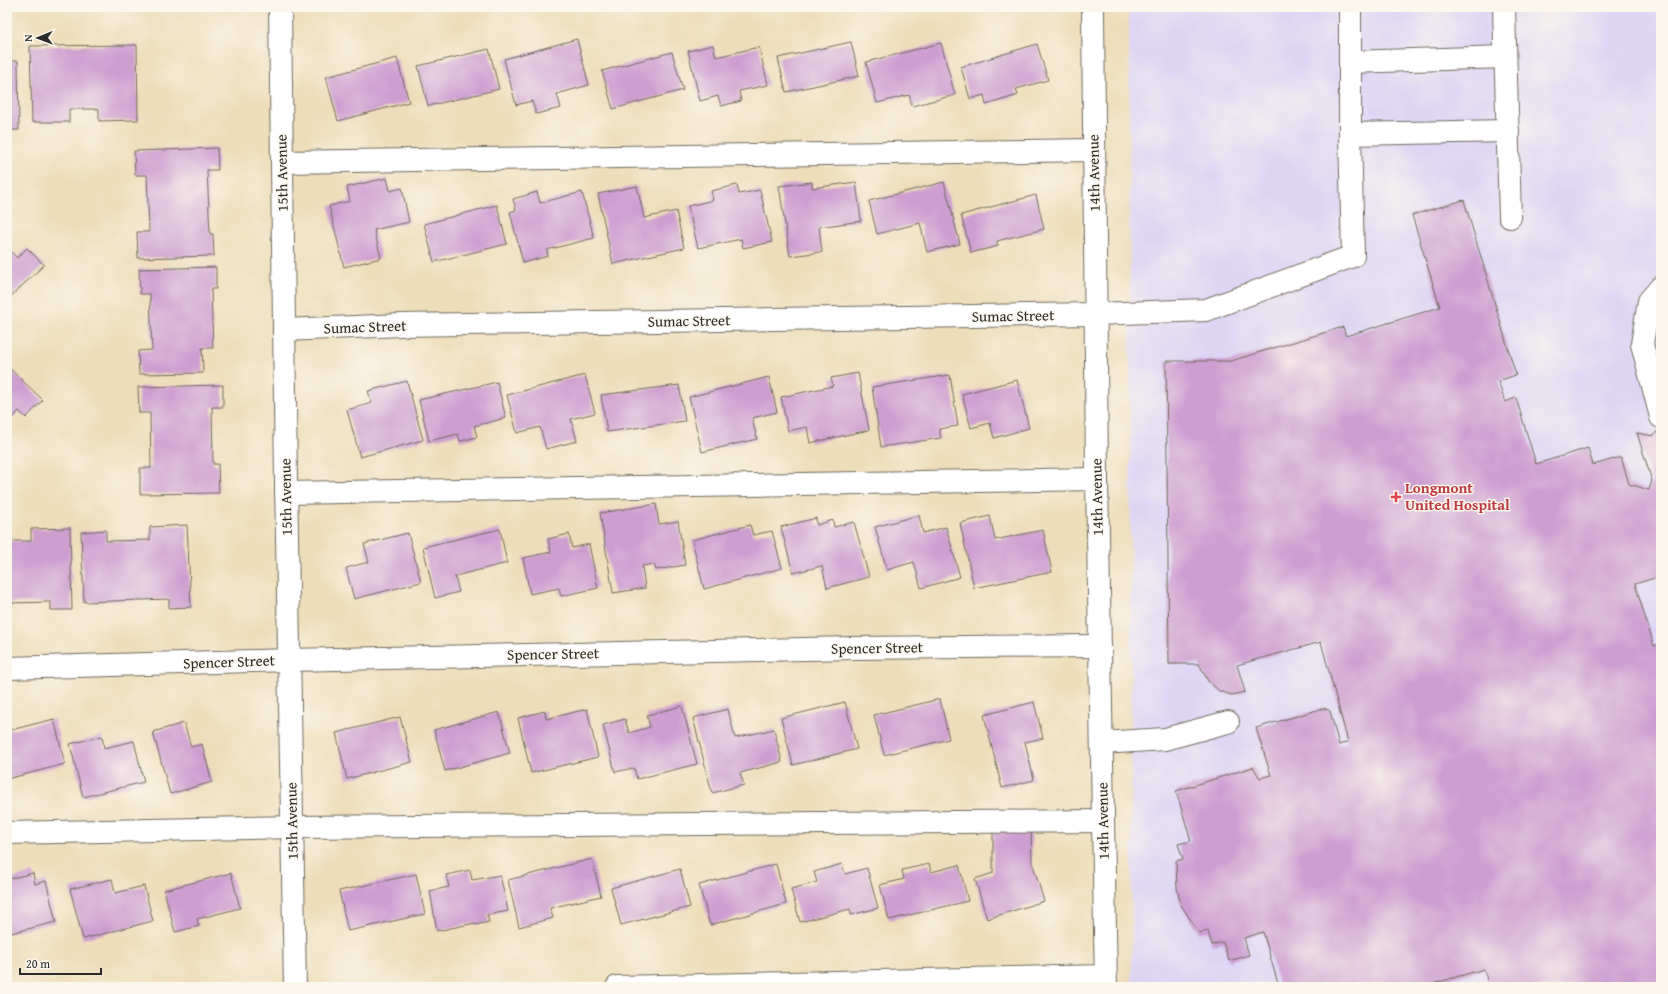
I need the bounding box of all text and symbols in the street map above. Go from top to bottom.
north arrow [18,18,58,58]
text: N [20,34,36,42]
street label: 15th Avenue [270,134,293,212]
street label: 14th Avenue [1082,134,1105,212]
street label: Sumac Street [971,304,1055,327]
street label: Sumac Street [647,309,731,332]
street label: Sumac Street [323,315,407,338]
street label: 15th Avenue [274,458,297,536]
street label: 14th Avenue [1085,458,1108,536]
place label: Longmont United Hospital [1405,477,1510,515]
marker: Longmont United Hospital [1390,491,1402,503]
street label: Spencer Street [831,636,924,659]
street label: Spencer Street [507,642,600,665]
street label: Spencer Street [183,649,276,674]
street label: 15th Avenue [280,782,303,860]
street label: 14th Avenue [1091,782,1114,860]
scale bar [20,950,101,976]
text: 20 m [26,955,50,972]

